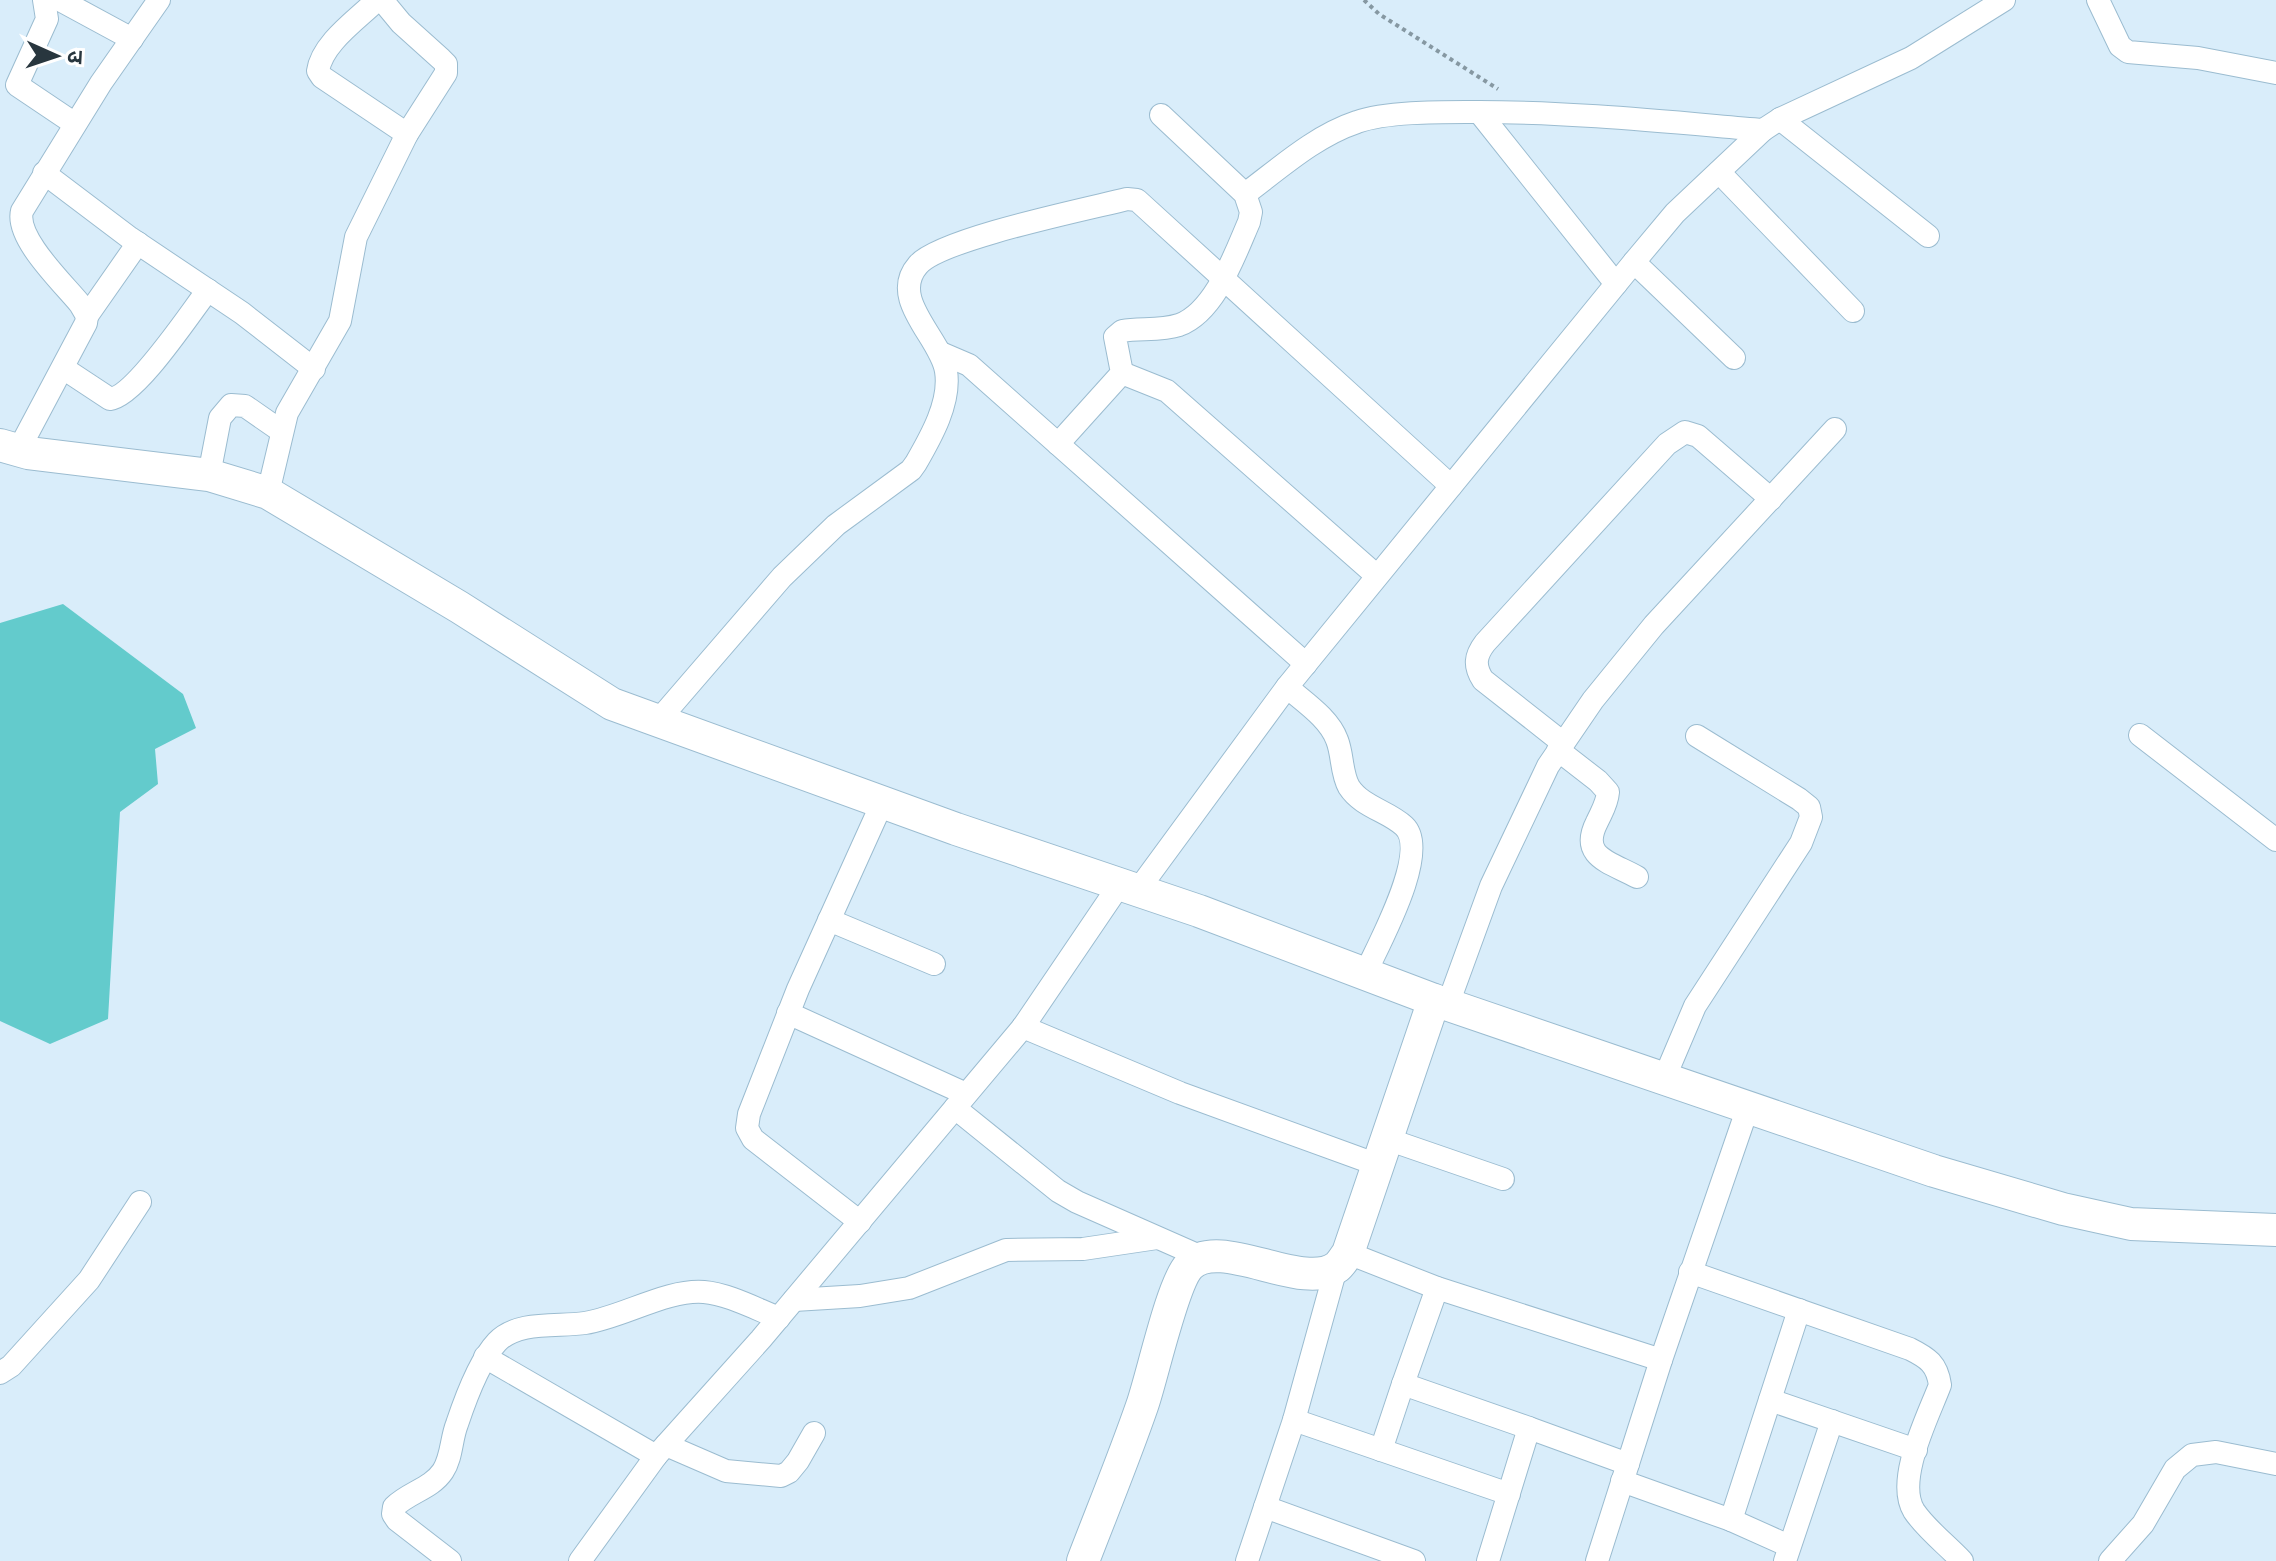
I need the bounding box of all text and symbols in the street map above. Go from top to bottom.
north arrow [16,16,96,96]
text: उ [62,50,90,65]

